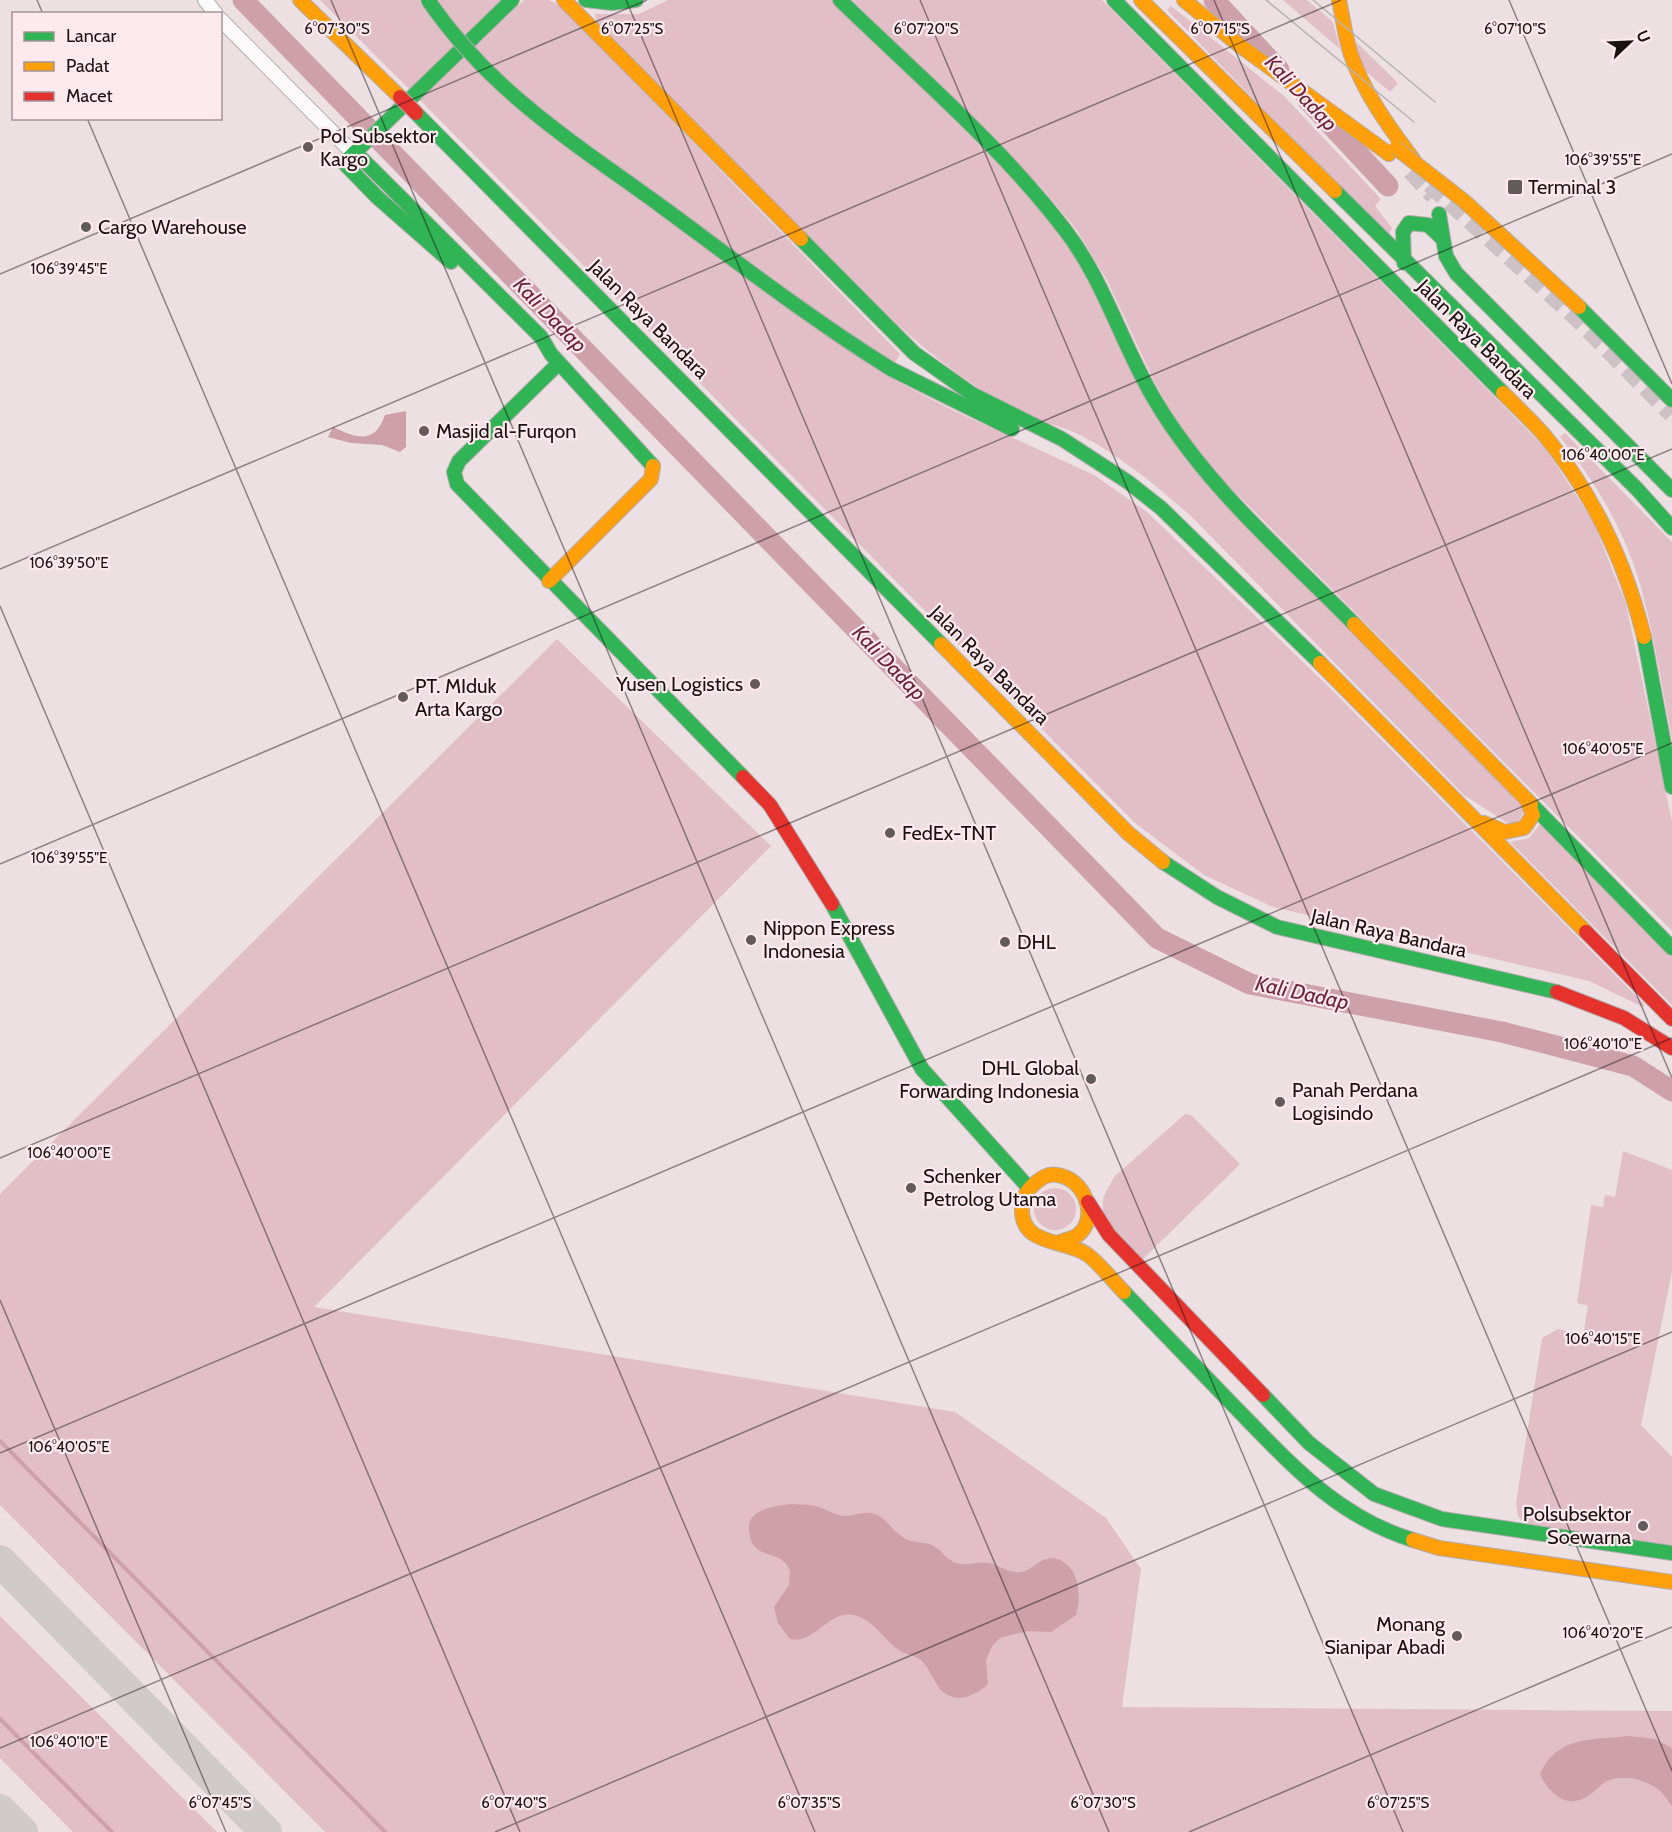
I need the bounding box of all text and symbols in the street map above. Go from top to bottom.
legend [12,12,222,120]
north arrow [1600,12,1660,72]
text: 6°07'30"S [304,20,370,38]
text: 6°07'25"S [601,20,664,38]
text: 6°07'20"S [893,20,959,38]
text: 6°07'15"S [1190,20,1250,38]
text: 6°07'10"S [1484,20,1546,38]
text: Lancar [66,25,117,47]
text: U [1632,27,1654,45]
water label: Kali Dadap [1260,50,1343,136]
text: Padat [66,55,109,77]
text: Macet [66,85,112,107]
place label: Pol Subsektor Kargo [320,124,437,171]
marker: Pol Subsektor Kargo [301,140,315,154]
text: 106°39'55"E [1565,151,1641,169]
place label: Terminal 3 [1528,175,1616,199]
marker: Terminal 3 [1506,178,1524,196]
place label: Cargo Warehouse [98,215,246,239]
marker: Cargo Warehouse [79,220,93,234]
street label: Jalan Raya Bandara [584,254,714,384]
text: 106°39'45"E [31,260,107,278]
water label: Kali Dadap [508,272,592,357]
street label: Jalan Raya Bandara [1412,274,1542,404]
place label: Masjid al-Furqon [436,419,576,443]
marker: Masjid al-Furqon [417,424,431,438]
text: 106°40'00"E [1561,446,1645,464]
text: 106°39'50"E [29,554,109,572]
street label: Jalan Raya Bandara [925,600,1055,730]
water label: Kali Dadap [847,620,931,705]
place label: Yusen Logistics [615,672,743,696]
place label: PT. MIduk Arta Kargo [415,674,503,721]
marker: Yusen Logistics [748,677,762,691]
marker: PT. MIduk Arta Kargo [396,690,410,704]
text: 106°40'05"E [1562,740,1644,758]
place label: FedEx-TNT [902,821,996,845]
marker: FedEx-TNT [883,826,897,840]
text: 106°39'55"E [31,849,107,867]
street label: Jalan Raya Bandara [1308,903,1470,963]
place label: Nippon Express Indonesia [763,916,895,963]
place label: DHL [1017,930,1056,954]
marker: Nippon Express Indonesia [744,933,758,947]
marker: DHL [998,935,1012,949]
water label: Kali Dadap [1253,970,1351,1015]
text: 106°40'10"E [1564,1035,1642,1053]
place label: DHL Global Forwarding Indonesia [899,1056,1079,1103]
marker: DHL Global Forwarding Indonesia [1084,1072,1098,1086]
place label: Panah Perdana Logisindo [1292,1078,1418,1125]
marker: Panah Perdana Logisindo [1273,1095,1287,1109]
text: 106°40'00"E [27,1144,111,1162]
place label: Schenker Petrolog Utama [923,1164,1057,1211]
marker: Schenker Petrolog Utama [904,1181,918,1195]
text: 106°40'15"E [1565,1330,1641,1348]
text: 106°40'05"E [28,1438,110,1456]
place label: Polsubsektor Soewarna [1523,1502,1632,1549]
marker: Polsubsektor Soewarna [1636,1519,1650,1533]
place label: Monang Sianipar Abadi [1324,1612,1446,1659]
text: 106°40'20"E [1563,1624,1643,1642]
marker: Monang Sianipar Abadi [1450,1629,1464,1643]
text: 106°40'10"E [30,1733,108,1751]
text: 6°07'45"S [188,1794,252,1812]
text: 6°07'40"S [481,1794,547,1812]
text: 6°07'35"S [778,1794,841,1812]
text: 6°07'30"S [1070,1794,1136,1812]
text: 6°07'25"S [1367,1794,1430,1812]

